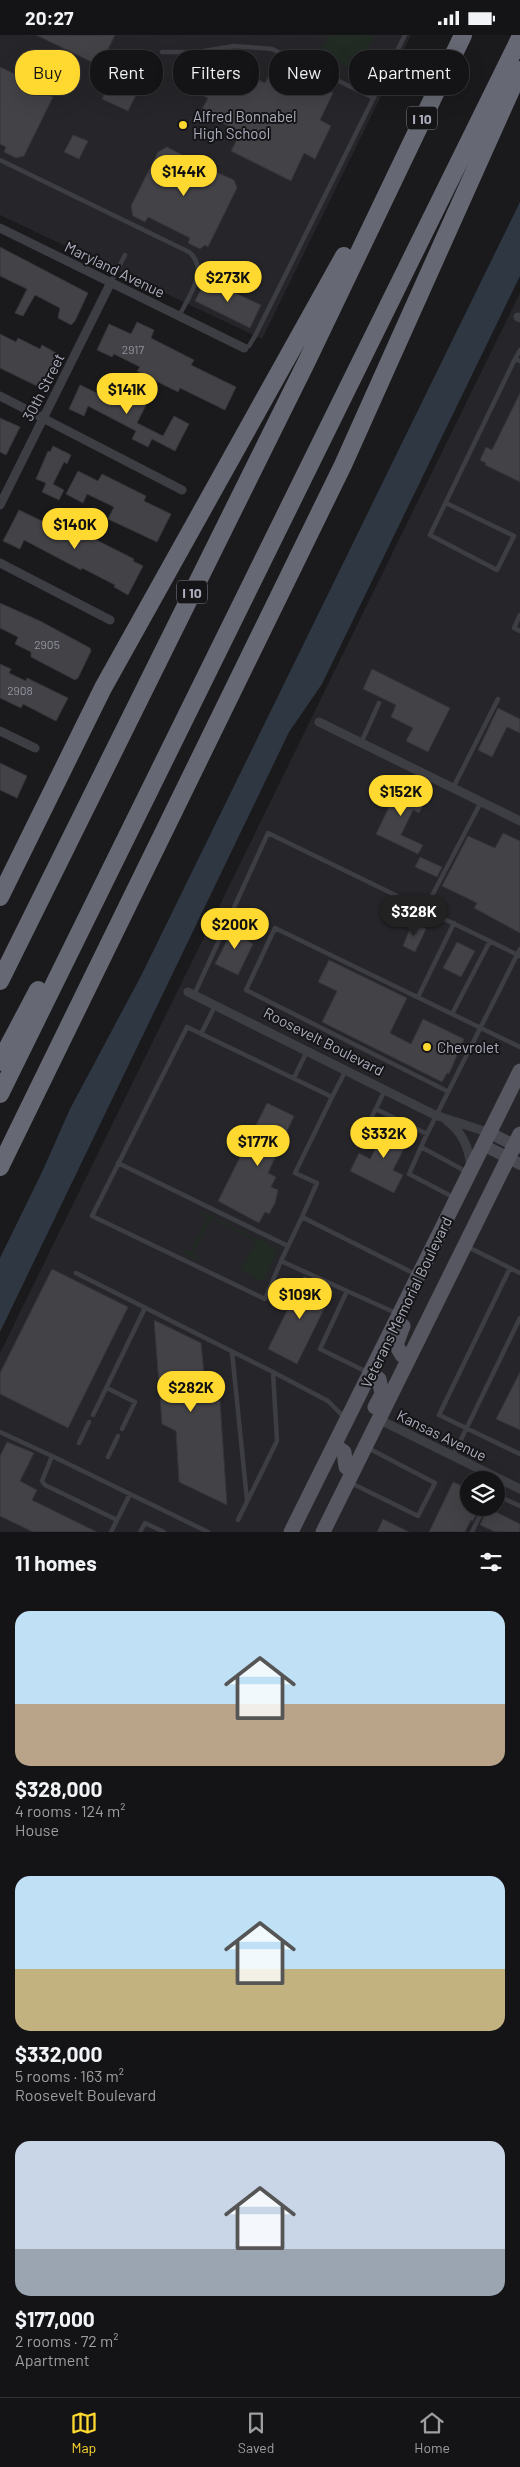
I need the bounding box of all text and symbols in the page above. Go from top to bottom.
text: 20:27 [25,6,73,29]
chip: Buy [15,50,80,95]
chip: Rent [90,50,163,95]
chip: Filters [173,50,259,95]
chip: New [269,50,339,95]
chip: Apartment [349,50,469,95]
place label: Alfred Bonnabel High School [193,107,296,142]
road number: I 10 [407,107,437,130]
marker: Alfred Bonnabel High School [177,119,189,131]
pin: $144K [149,155,219,197]
text: $144K [162,161,206,180]
street label: Maryland Avenue [62,237,168,301]
pin: $273K [193,261,263,303]
text: $273K [206,267,250,286]
house number: 2917 [122,342,144,356]
street label: 30th Street [18,350,68,424]
pin: $141K [92,373,162,415]
text: $141K [108,379,146,398]
pin: $140K [40,507,110,550]
text: $140K [53,514,97,533]
road number: I 10 [177,581,207,603]
house number: 2905 [34,637,60,651]
house number: 2908 [7,683,33,697]
pin: $152K [366,775,436,817]
text: $152K [380,781,422,800]
pin: $328K [379,895,449,937]
text: $328K [391,901,437,920]
pin: $200K [200,907,270,950]
text: $200K [212,914,258,933]
street label: Roosevelt Boulevard [261,1003,387,1079]
place label: Chevrolet [437,1038,499,1056]
marker: Chevrolet [421,1041,433,1053]
pin: $332K [349,1117,419,1159]
text: $332K [361,1123,407,1142]
pin: $177K [223,1125,293,1167]
text: $177K [238,1131,278,1150]
street label: Veterans Memorial Boulevard [357,1213,455,1391]
pin: $109K [265,1277,335,1320]
text: $109K [279,1284,321,1303]
pin: $282K [156,1371,226,1413]
text: $282K [168,1377,214,1396]
street label: Kansas Avenue [394,1405,490,1465]
map controls [460,1471,505,1516]
button: layers [460,1471,505,1516]
icon: filters [477,1548,505,1576]
text: 11 homes [15,1550,97,1575]
icon: home [215,1643,305,1733]
text: $328,000 [15,1776,102,1801]
text: 4 rooms · 124 m² [15,1801,126,1820]
text: House [15,1820,59,1839]
icon: home [215,1908,305,1998]
text: $332,000 [15,2041,102,2066]
text: 5 rooms · 163 m² [15,2066,124,2085]
text: Roosevelt Boulevard [15,2085,156,2104]
icon: home [215,2173,305,2263]
text: $177,000 [15,2306,95,2331]
text: 2 rooms · 72 m² [15,2331,118,2350]
text: Apartment [15,2350,90,2369]
tab: Map [70,2409,98,2456]
tab: Saved [238,2409,274,2456]
tab: Home [414,2409,450,2456]

